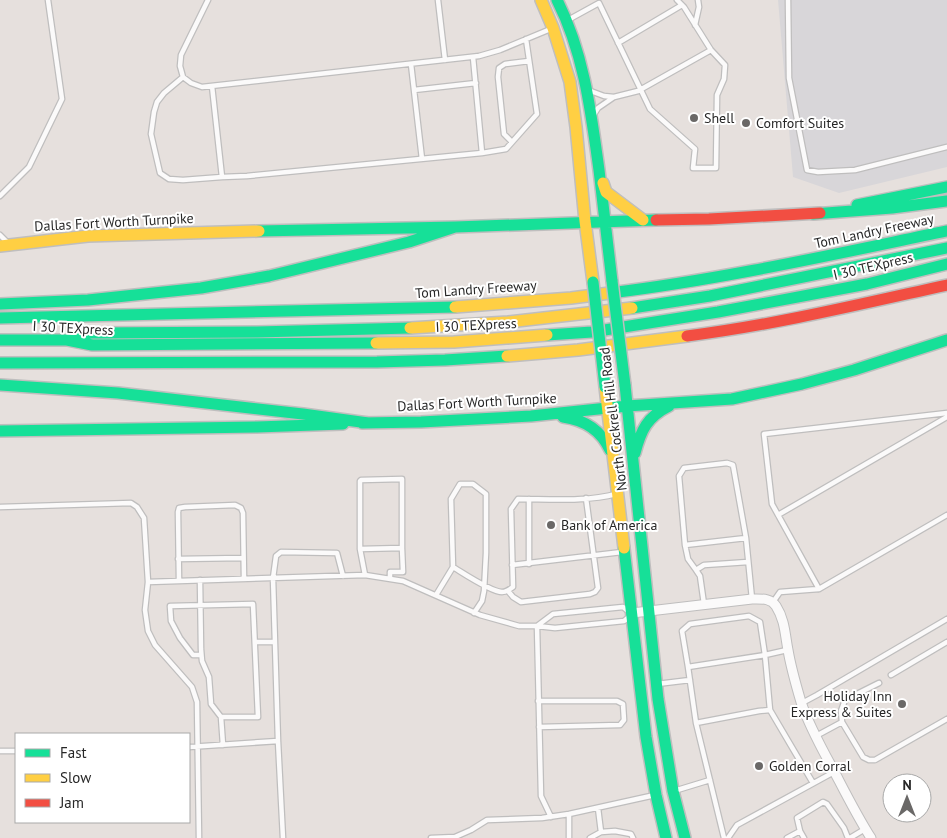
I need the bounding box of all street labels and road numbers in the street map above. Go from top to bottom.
street label: Dallas Fort Worth Turnpike [34,209,194,235]
street label: Tom Landry Freeway [813,209,936,252]
street label: I 30 TEXpress [831,248,915,284]
street label: Tom Landry Freeway [415,276,538,302]
street label: I 30 TEXpress [435,314,517,336]
street label: I 30 TEXpress [32,317,114,339]
street label: North Cockrell Hill Road [595,346,631,492]
street label: Dallas Fort Worth Turnpike [397,389,557,415]

